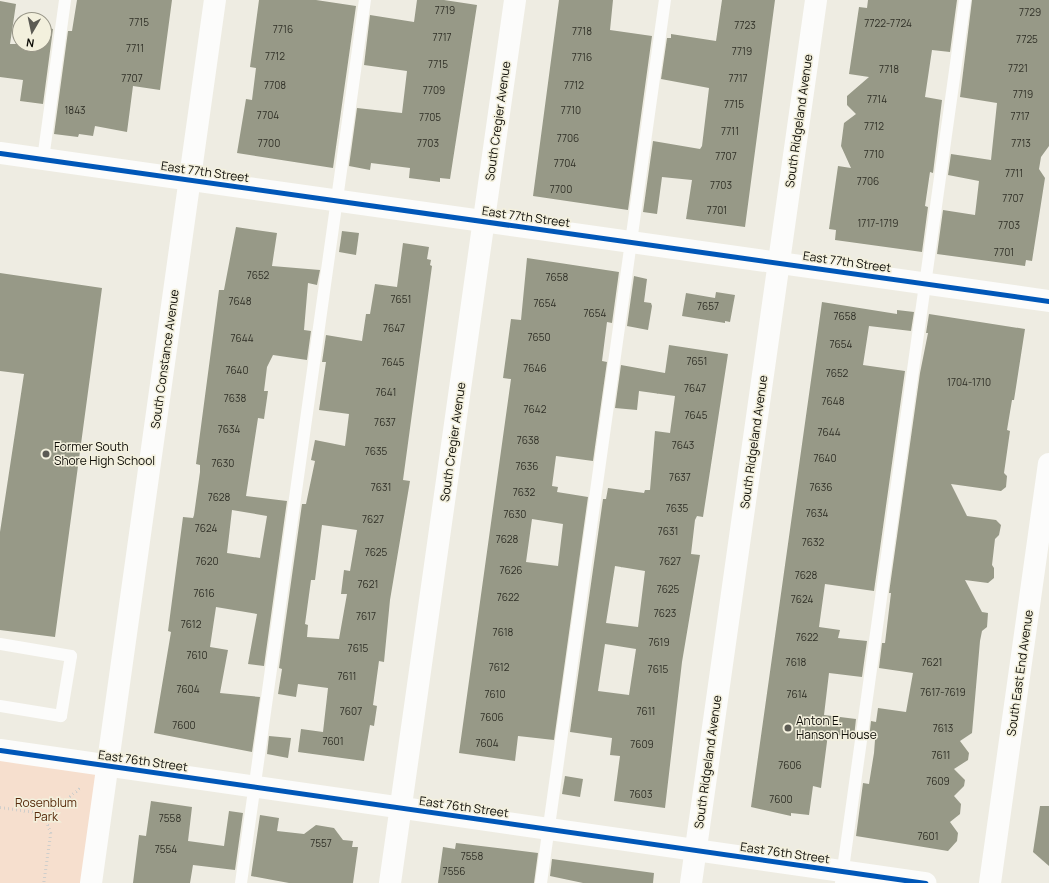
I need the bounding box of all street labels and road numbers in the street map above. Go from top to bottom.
street label: South Ridgeland Avenue [782,53,816,189]
street label: South Cregier Avenue [482,60,514,182]
street label: East 77th Street [160,159,250,185]
street label: East 77th Street [481,204,571,230]
street label: East 77th Street [802,249,892,275]
street label: South Constance Avenue [148,288,182,430]
street label: South Ridgeland Avenue [737,374,771,510]
street label: South Cregier Avenue [437,381,469,503]
street label: South East End Avenue [1004,609,1036,737]
street label: South Ridgeland Avenue [691,694,725,830]
street label: East 76th Street [97,748,189,774]
street label: East 76th Street [418,794,510,820]
street label: East 76th Street [739,840,831,866]

